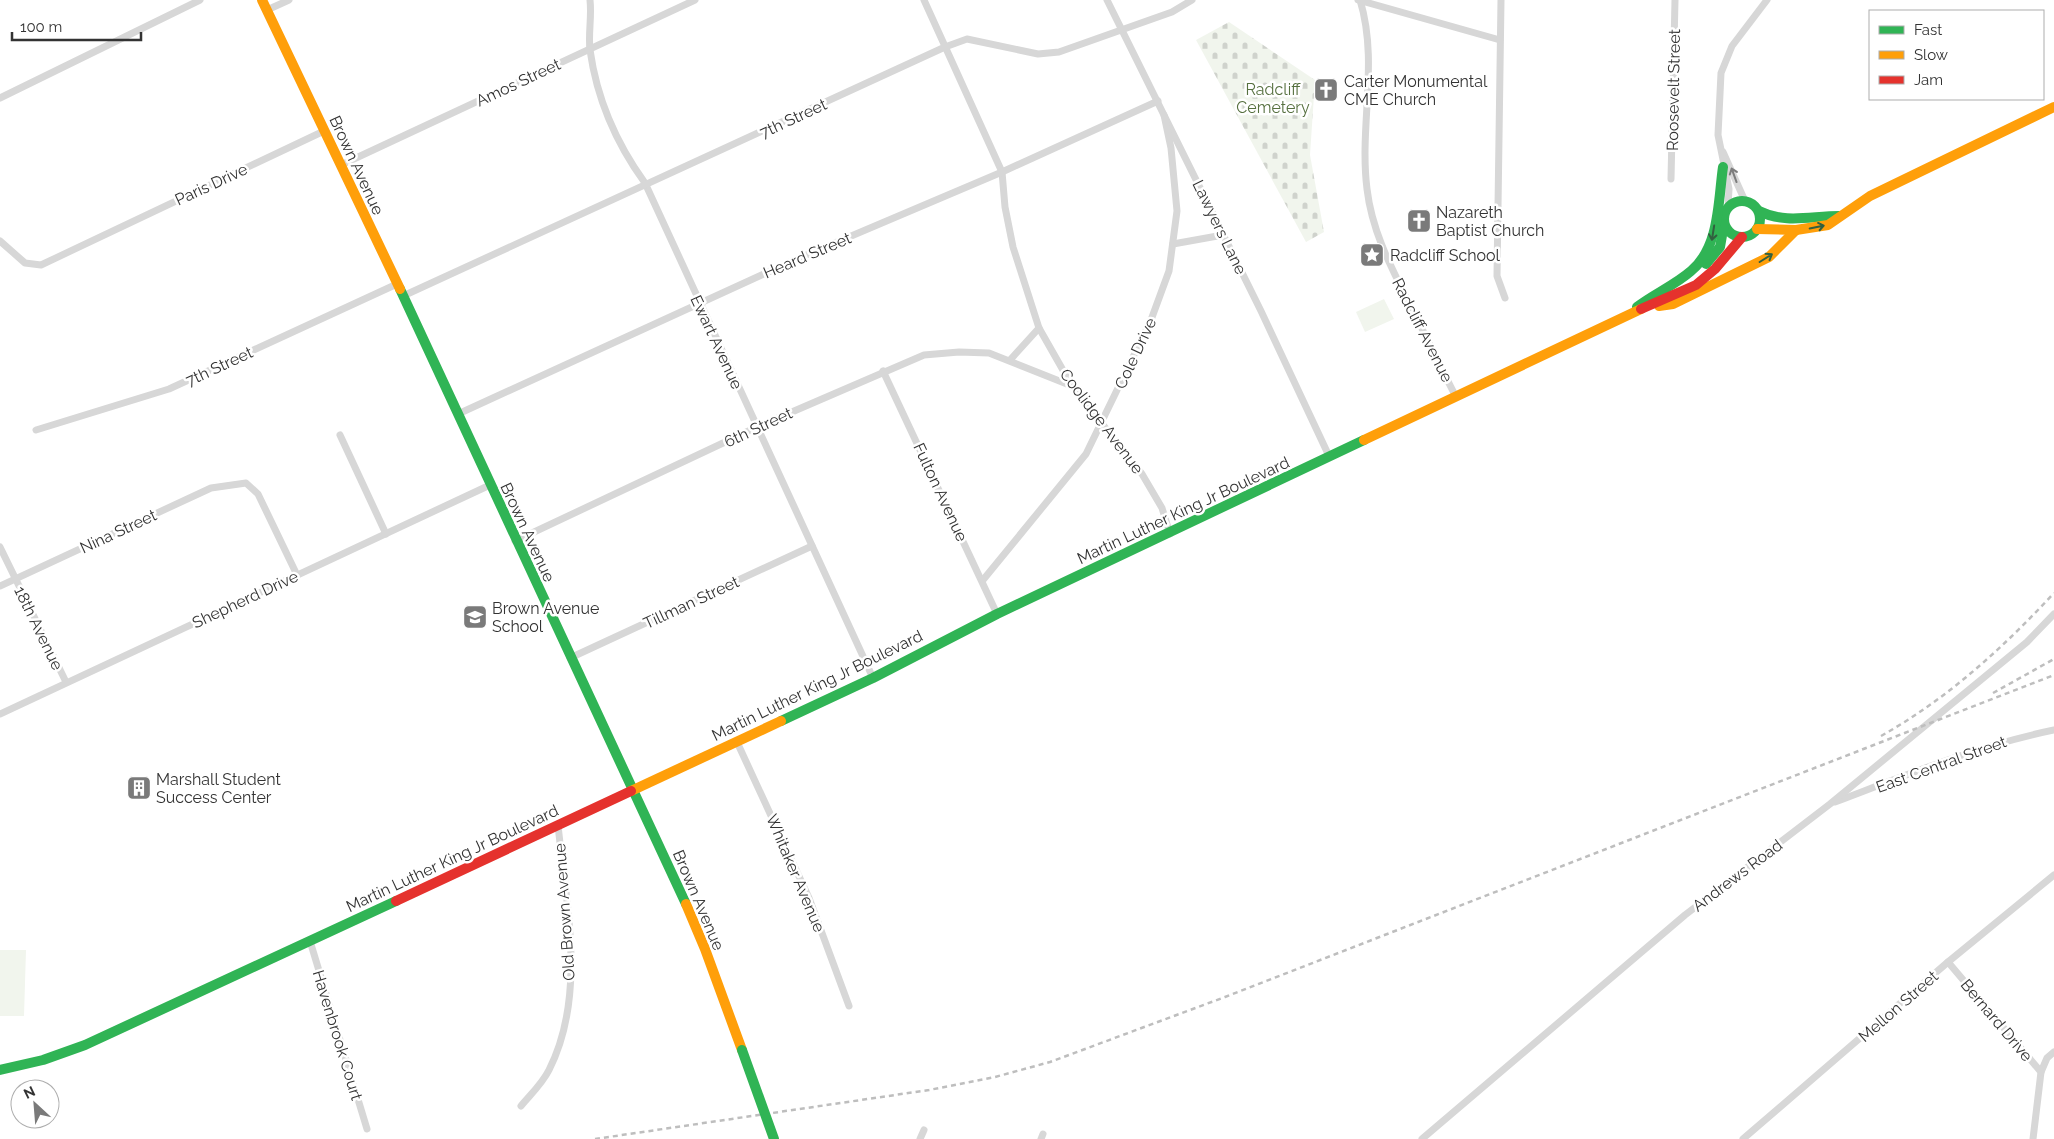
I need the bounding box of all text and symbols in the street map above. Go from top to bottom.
scale bar [12,10,141,42]
legend [1869,10,2044,100]
text: 100 m [20,18,62,36]
text: Fast [1914,21,1942,39]
street label: Roosevelt Street [1663,28,1684,151]
text: Slow [1914,46,1948,64]
street label: Amos Street [473,54,564,110]
text: Jam [1914,71,1943,89]
place label: Carter Monumental CME Church [1344,72,1488,109]
church icon: Carter Monumental CME Church [1313,77,1339,103]
park label: Radcliff Cemetery [1236,80,1310,117]
street label: 7th Street [757,94,830,142]
street label: Brown Avenue [325,113,388,218]
street label: Paris Drive [172,159,250,209]
one-way arrow [1729,168,1738,183]
street label: Lawyers Lane [1188,177,1251,278]
place label: Nazareth Baptist Church [1436,203,1544,240]
church icon: Nazareth Baptist Church [1406,208,1432,234]
one-way arrow [1808,222,1824,232]
one-way arrow [1707,224,1717,240]
street label: Heard Street [760,228,855,282]
place icon: Radcliff School [1359,242,1385,268]
place label: Radcliff School [1390,246,1501,265]
one-way arrow [1758,253,1772,263]
street label: Radcliff Avenue [1388,275,1457,385]
street label: Ewart Avenue [686,292,747,392]
street label: Cole Drive [1111,315,1160,392]
street label: 7th Street [183,342,256,390]
street label: Coolidge Avenue [1056,365,1147,478]
street label: 6th Street [721,403,796,451]
street label: Fulton Avenue [909,440,972,545]
street label: Martin Luther King Jr Boulevard [1074,453,1292,568]
street label: Brown Avenue [496,480,559,585]
street label: Nina Street [77,505,160,557]
street label: Shepherd Drive [189,567,301,632]
street label: Tillman Street [640,572,743,633]
street label: 18th Avenue [10,583,67,673]
place label: Brown Avenue School [492,599,599,636]
school or university icon: Brown Avenue School [462,604,488,630]
street label: Martin Luther King Jr Boulevard [709,626,926,745]
street label: East Central Street [1873,732,2009,797]
place label: Marshall Student Success Center [156,770,281,807]
building icon: Marshall Student Success Center [126,775,152,801]
street label: Martin Luther King Jr Boulevard [343,801,561,916]
street label: Whitaker Avenue [762,811,829,935]
street label: Andrews Road [1689,835,1786,915]
street label: Old Brown Avenue [550,843,579,981]
street label: Brown Avenue [669,847,728,953]
street label: Mellon Street [1855,966,1943,1046]
street label: Havenbrook Court [309,968,367,1103]
street label: Bernard Drive [1957,975,2036,1065]
north arrow [10,1079,60,1129]
text: N [21,1083,38,1102]

